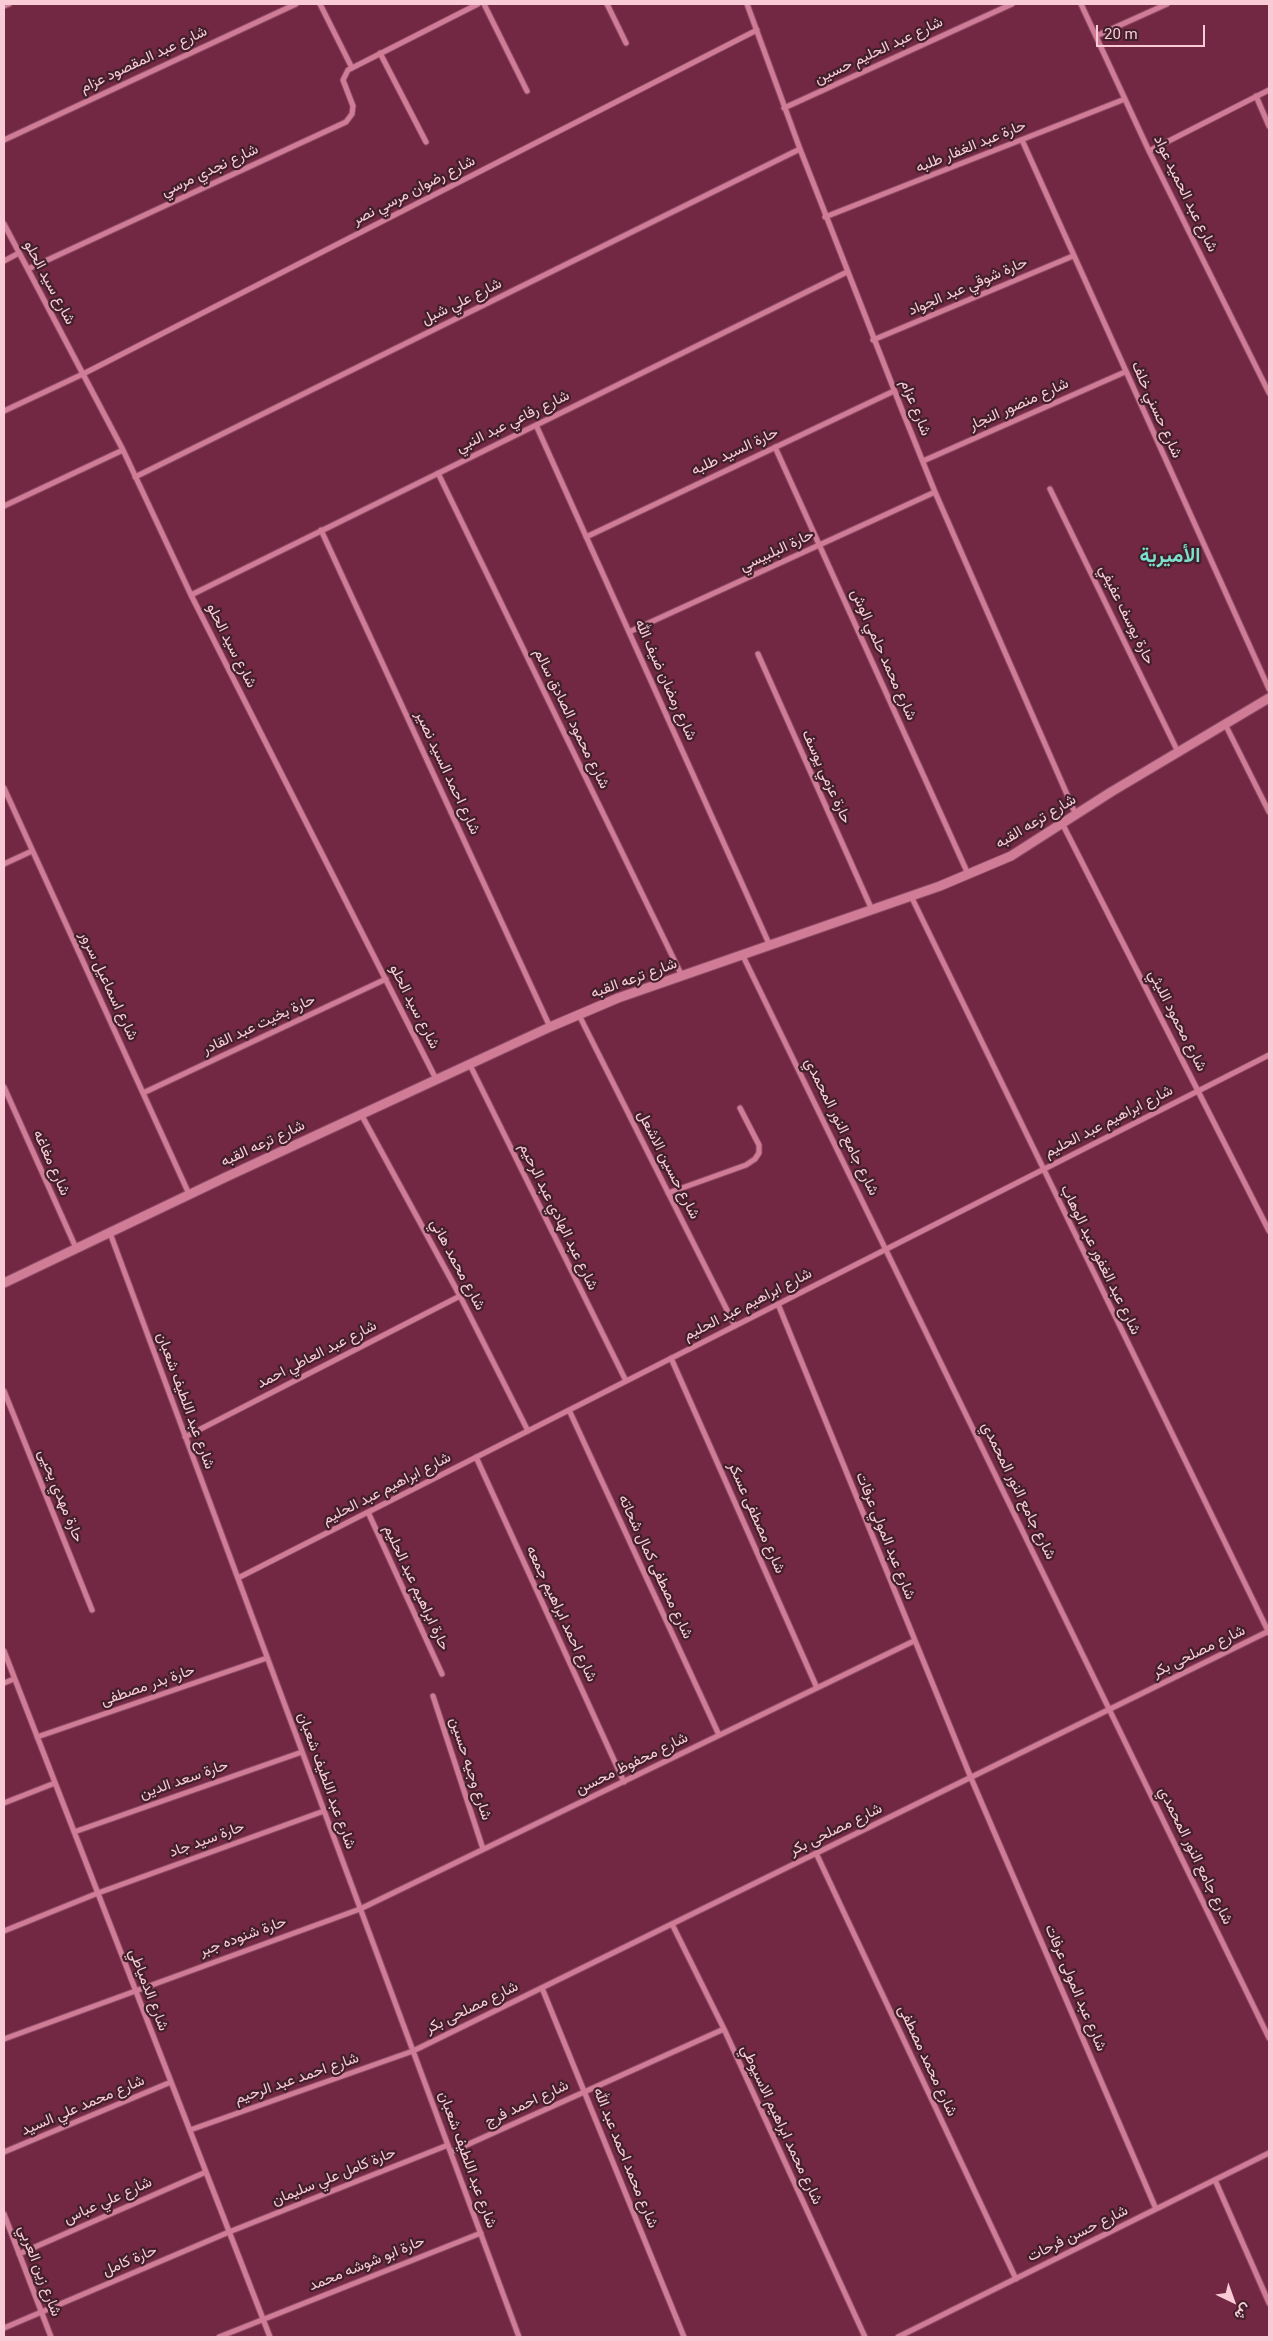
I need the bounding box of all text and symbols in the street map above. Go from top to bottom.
street label: شارع عبد الحليم حسين [812,13,946,89]
scale bar [1098,15,1207,47]
street label: شارع عبد المقصود عزام [78,23,210,97]
text: 20 m [1104,25,1138,43]
street label: حارة عبد الغفار طلبه [913,117,1029,177]
street label: شارع عبد الحميد عواد [1149,133,1221,255]
street label: شارع نجدي مرسي [159,141,261,201]
street label: شارع رضوان مرسي نصر [350,152,478,230]
street label: شارع سيد الحلو [19,238,79,328]
street label: حارة شوقي عبد الجواد [906,254,1030,320]
street label: شارع علي شبل [419,275,505,329]
street label: شارع حسني خلف [1127,359,1185,461]
street label: شارع منصور النجار [966,375,1072,435]
street label: شارع عزام [896,377,934,439]
street label: شارع رفاعي عبد النبي [453,387,573,457]
street label: حارة السيد طلبه [689,424,781,480]
street label: حارة البلبيسي [737,526,817,576]
district label: الأميرية [1140,545,1200,569]
street label: حارة يوسف عفيفي [1094,562,1158,668]
street label: شارع محمد حلمي الوش [846,587,920,723]
street label: شارع سيد الحلو [202,601,260,691]
street label: شارع رمضان ضيف الله [630,616,700,744]
street label: شارع محمود الصادق سالم [529,646,613,792]
street label: شارع احمد السيد نصير [410,708,484,838]
street label: حارة عزمي يوسف [797,727,855,827]
street label: شارع ترعه القبه [993,791,1079,853]
street label: شارع اسماعيل سرور [75,929,141,1043]
street label: شارع ترعه القبه [588,955,680,1003]
street label: شارع سيد الحلو [385,962,443,1052]
street label: شارع محمود الليثي [1144,967,1210,1075]
street label: حارة بخيت عبد القادر [200,991,318,1059]
street label: شارع جامع النور المحمدي [800,1055,882,1199]
street label: شارع ابراهيم عبد الحليم [1042,1082,1176,1162]
street label: شارع حسين الاشعل [633,1108,703,1222]
street label: شارع ترعه القبه [218,1117,308,1171]
street label: شارع مغاغه [29,1127,73,1199]
street label: شارع عبد الهادي عبد الرحيم [515,1141,601,1293]
street label: شارع عبد الغفور عبد الوهاب [1056,1182,1144,1338]
street label: شارع محمد هاني [425,1216,489,1314]
street label: شارع ابراهيم عبد الحليم [681,1265,815,1345]
street label: شارع عبد العاطي احمد [254,1317,380,1393]
street label: شارع عبد اللطيف شعبان [152,1330,218,1472]
street label: شارع جامع النور المحمدي [977,1419,1059,1563]
street label: حارة مهدي يحيى [33,1447,87,1545]
street label: شارع ابراهيم عبد الحليم [320,1449,454,1529]
street label: شارع مصطفى عسكر [723,1460,789,1576]
street label: شارع عبد المولي عرفات [851,1470,919,1602]
street label: شارع مصطفى كمال شحاته [614,1492,696,1642]
street label: حارة ابراهيم عبد الحليم [379,1522,453,1654]
street label: شارع احمد ابراهيم جمعه [522,1543,600,1685]
street label: شارع مصلحى بكر [1150,1622,1248,1682]
street label: حارة بدر مصطفى [99,1662,197,1710]
street label: شارع عبد اللطيف شعبان [293,1710,359,1852]
street label: شارع وجيه حسين [445,1715,495,1823]
street label: شارع محفوظ محسن [573,1729,691,1799]
street label: حارة سعد الدين [137,1756,231,1804]
street label: شارع جامع النور المحمدي [1154,1784,1236,1928]
street label: شارع مصلحى بكر [787,1800,885,1860]
street label: حارة سيد جاد [167,1818,247,1862]
street label: حارة شنوده جبر [197,1913,289,1961]
street label: شارع عبد المولى عرفات [1040,1922,1110,2054]
street label: شارع الدمياطي [124,1946,172,2034]
street label: شارع مصلحى بكر [423,1978,521,2038]
street label: شارع محمد مصطفى [893,2003,961,2119]
street label: شارع محمد ابراهيم الاسيوطي [736,2042,826,2208]
street label: شارع احمد عبد الرحيم [233,2049,361,2109]
street label: شارع محمد علي السيد [19,2072,147,2140]
street label: شارع احمد فرج [482,2077,572,2131]
street label: شارع محمد احمد عبد الله [589,2085,661,2231]
street label: شارع عبد اللطيف شعبان [434,2089,500,2231]
street label: حارة كامل علي سليمان [270,2144,398,2210]
street label: شارع علي عباس [61,2174,155,2228]
street label: شارع حسن فرحات [1025,2202,1131,2266]
street label: شارع زين العربي [13,2223,65,2319]
street label: حارة ابو شوشه محمد [306,2233,428,2295]
street label: حارة كامل [100,2242,160,2280]
north arrow [1208,2276,1258,2326]
text: ش [1231,2301,1255,2324]

